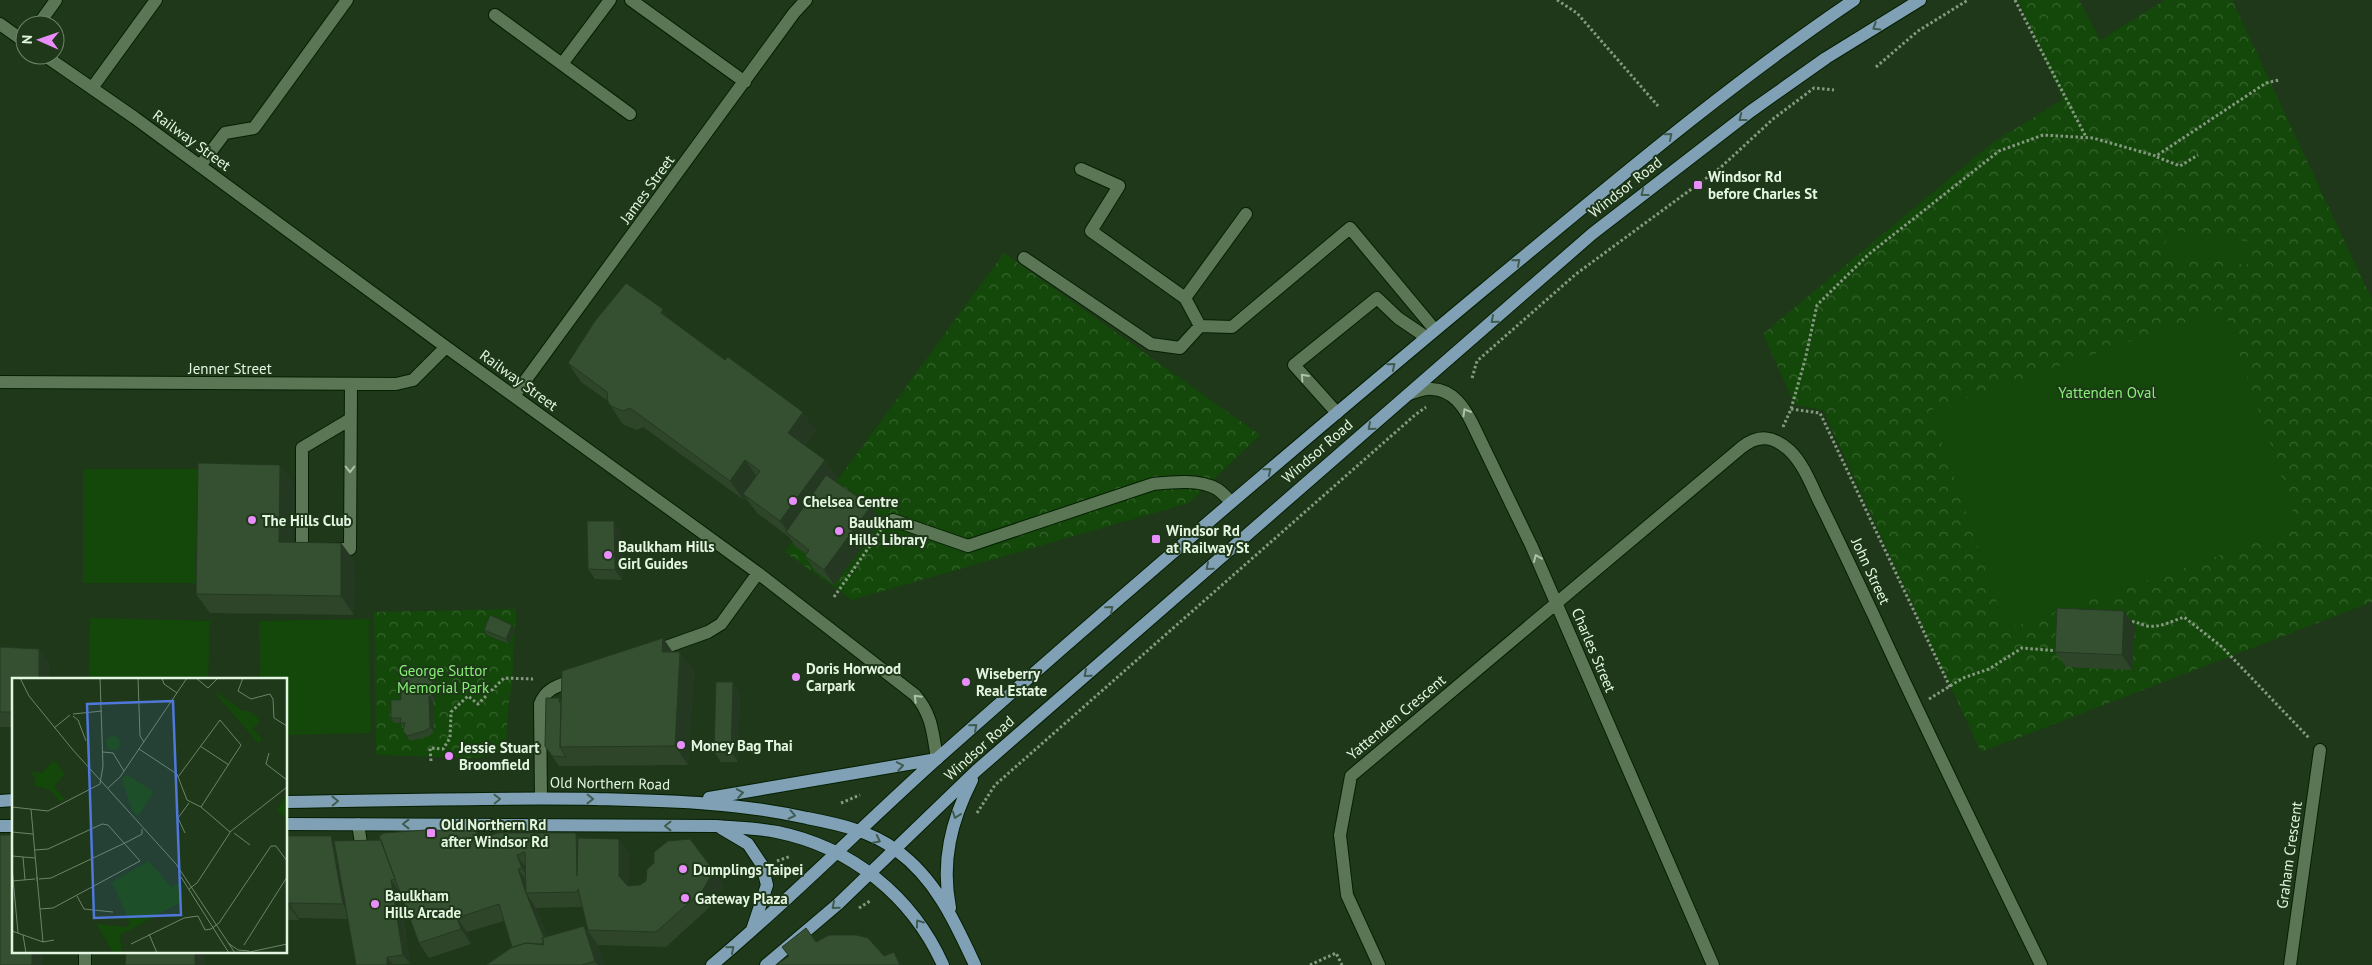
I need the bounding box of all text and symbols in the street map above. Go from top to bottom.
north arrow [15,15,65,65]
one-way arrow [1873,20,1882,30]
text: N [18,35,36,44]
street label: Railway Street [149,105,235,175]
one-way arrow [1739,112,1748,120]
one-way arrow [1664,133,1673,142]
street label: James Street [615,151,678,228]
street label: Windsor Road [1585,152,1665,222]
place label: Windsor Rd before Charles St [1708,167,1818,203]
marker: Windsor Rd before Charles St [1692,179,1704,191]
one-way arrow [1641,188,1650,197]
one-way arrow [1512,259,1521,268]
one-way arrow [1490,315,1499,324]
street label: Railway Street [476,345,562,415]
street label: Jenner Street [187,359,272,378]
one-way arrow [1387,363,1396,372]
one-way arrow [1301,373,1310,382]
park label: Yattenden Oval [2058,383,2156,402]
one-way arrow [1462,408,1472,417]
street label: Windsor Road [1278,415,1356,487]
one-way arrow [1367,421,1376,430]
one-way arrow [345,465,355,473]
one-way arrow [1263,468,1272,477]
place label: Chelsea Centre [803,492,899,511]
marker: Chelsea Centre [787,495,799,507]
place label: The Hills Club [262,511,352,530]
place label: Baulkham Hills Library [849,513,928,549]
marker: The Hills Club [246,514,258,526]
place label: Windsor Rd at Railway St [1166,521,1250,557]
marker: Baulkham Hills Library [833,525,845,537]
marker: Windsor Rd at Railway St [1150,533,1162,545]
street label: John Street [1847,534,1895,607]
place label: Baulkham Hills Girl Guides [618,537,715,573]
marker: Baulkham Hills Girl Guides [602,549,614,561]
one-way arrow [1532,554,1543,563]
one-way arrow [1206,561,1215,570]
street label: Charles Street [1568,605,1620,695]
one-way arrow [1104,606,1113,615]
place label: Doris Horwood Carpark [806,659,901,695]
park label: George Suttor Memorial Park [397,661,490,697]
place label: Wiseberry Real Estate [976,664,1048,700]
one-way arrow [1084,668,1093,677]
street label: Yattenden Crescent [1343,670,1449,764]
marker: Doris Horwood Carpark [790,671,802,683]
marker: Wiseberry Real Estate [960,676,972,688]
inset map [12,678,288,952]
one-way arrow [913,695,922,704]
street label: Windsor Road [940,712,1018,784]
one-way arrow [968,724,977,733]
place label: Money Bag Thai [691,736,793,755]
place label: Jessie Stuart Broomfield [458,738,540,774]
marker: Money Bag Thai [675,739,687,751]
marker: Jessie Stuart Broomfield [443,750,455,762]
one-way arrow [896,761,905,771]
street label: Old Northern Road [550,772,670,794]
one-way arrow [736,788,744,799]
one-way arrow [494,794,502,804]
one-way arrow [586,794,594,804]
one-way arrow [332,796,339,806]
street label: Graham Crescent [2272,800,2306,910]
one-way arrow [788,809,797,819]
one-way arrow [952,811,962,819]
place label: Old Northern Rd after Windsor Rd [441,815,548,851]
one-way arrow [402,819,410,829]
one-way arrow [663,821,671,831]
marker: Old Northern Rd after Windsor Rd [425,827,437,839]
one-way arrow [872,834,881,844]
place label: Dumplings Taipei [693,860,803,879]
marker: Dumplings Taipei [677,863,689,875]
place label: Baulkham Hills Arcade [385,886,462,922]
place label: Gateway Plaza [695,889,788,908]
marker: Gateway Plaza [679,892,691,904]
marker: Baulkham Hills Arcade [369,898,381,910]
one-way arrow [831,900,840,909]
one-way arrow [916,920,924,929]
one-way arrow [726,946,735,955]

